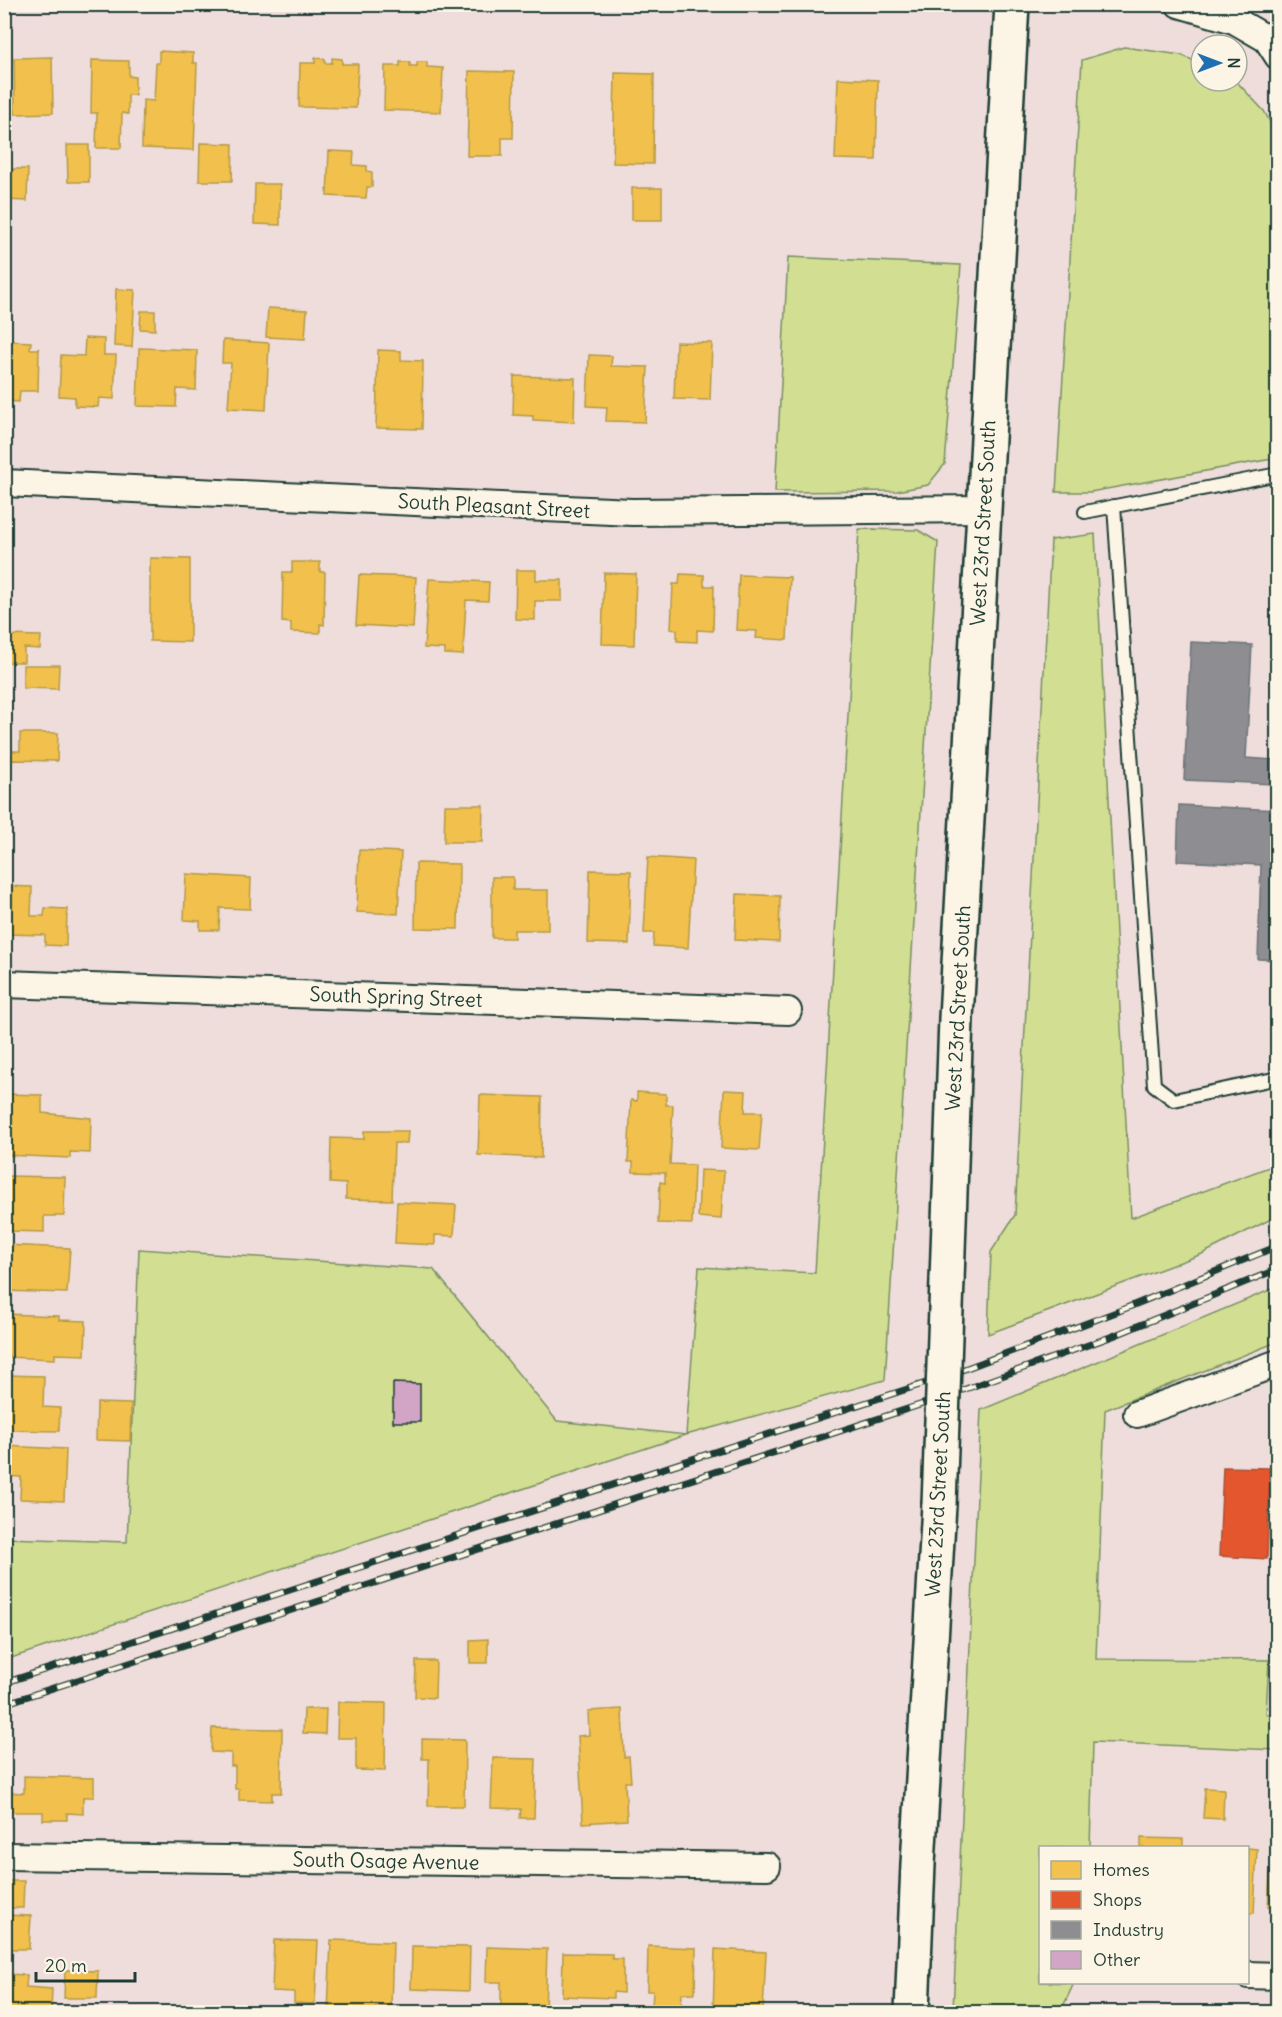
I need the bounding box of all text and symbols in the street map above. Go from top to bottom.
north arrow [1189,33,1249,93]
text: N [1224,57,1244,69]
street label: West 23rd Street South [965,419,1000,627]
street label: South Pleasant Street [397,488,591,523]
street label: West 23rd Street South [940,904,975,1112]
street label: South Spring Street [309,981,483,1012]
street label: West 23rd Street South [920,1390,955,1598]
street label: South Osage Avenue [292,1846,480,1875]
legend [1039,1846,1249,1984]
text: Homes [1093,1858,1150,1881]
text: Shops [1093,1888,1142,1911]
text: Industry [1093,1918,1164,1941]
scale bar [36,1945,135,1983]
text: Other [1093,1948,1141,1971]
text: 20 m [45,1954,87,1977]

